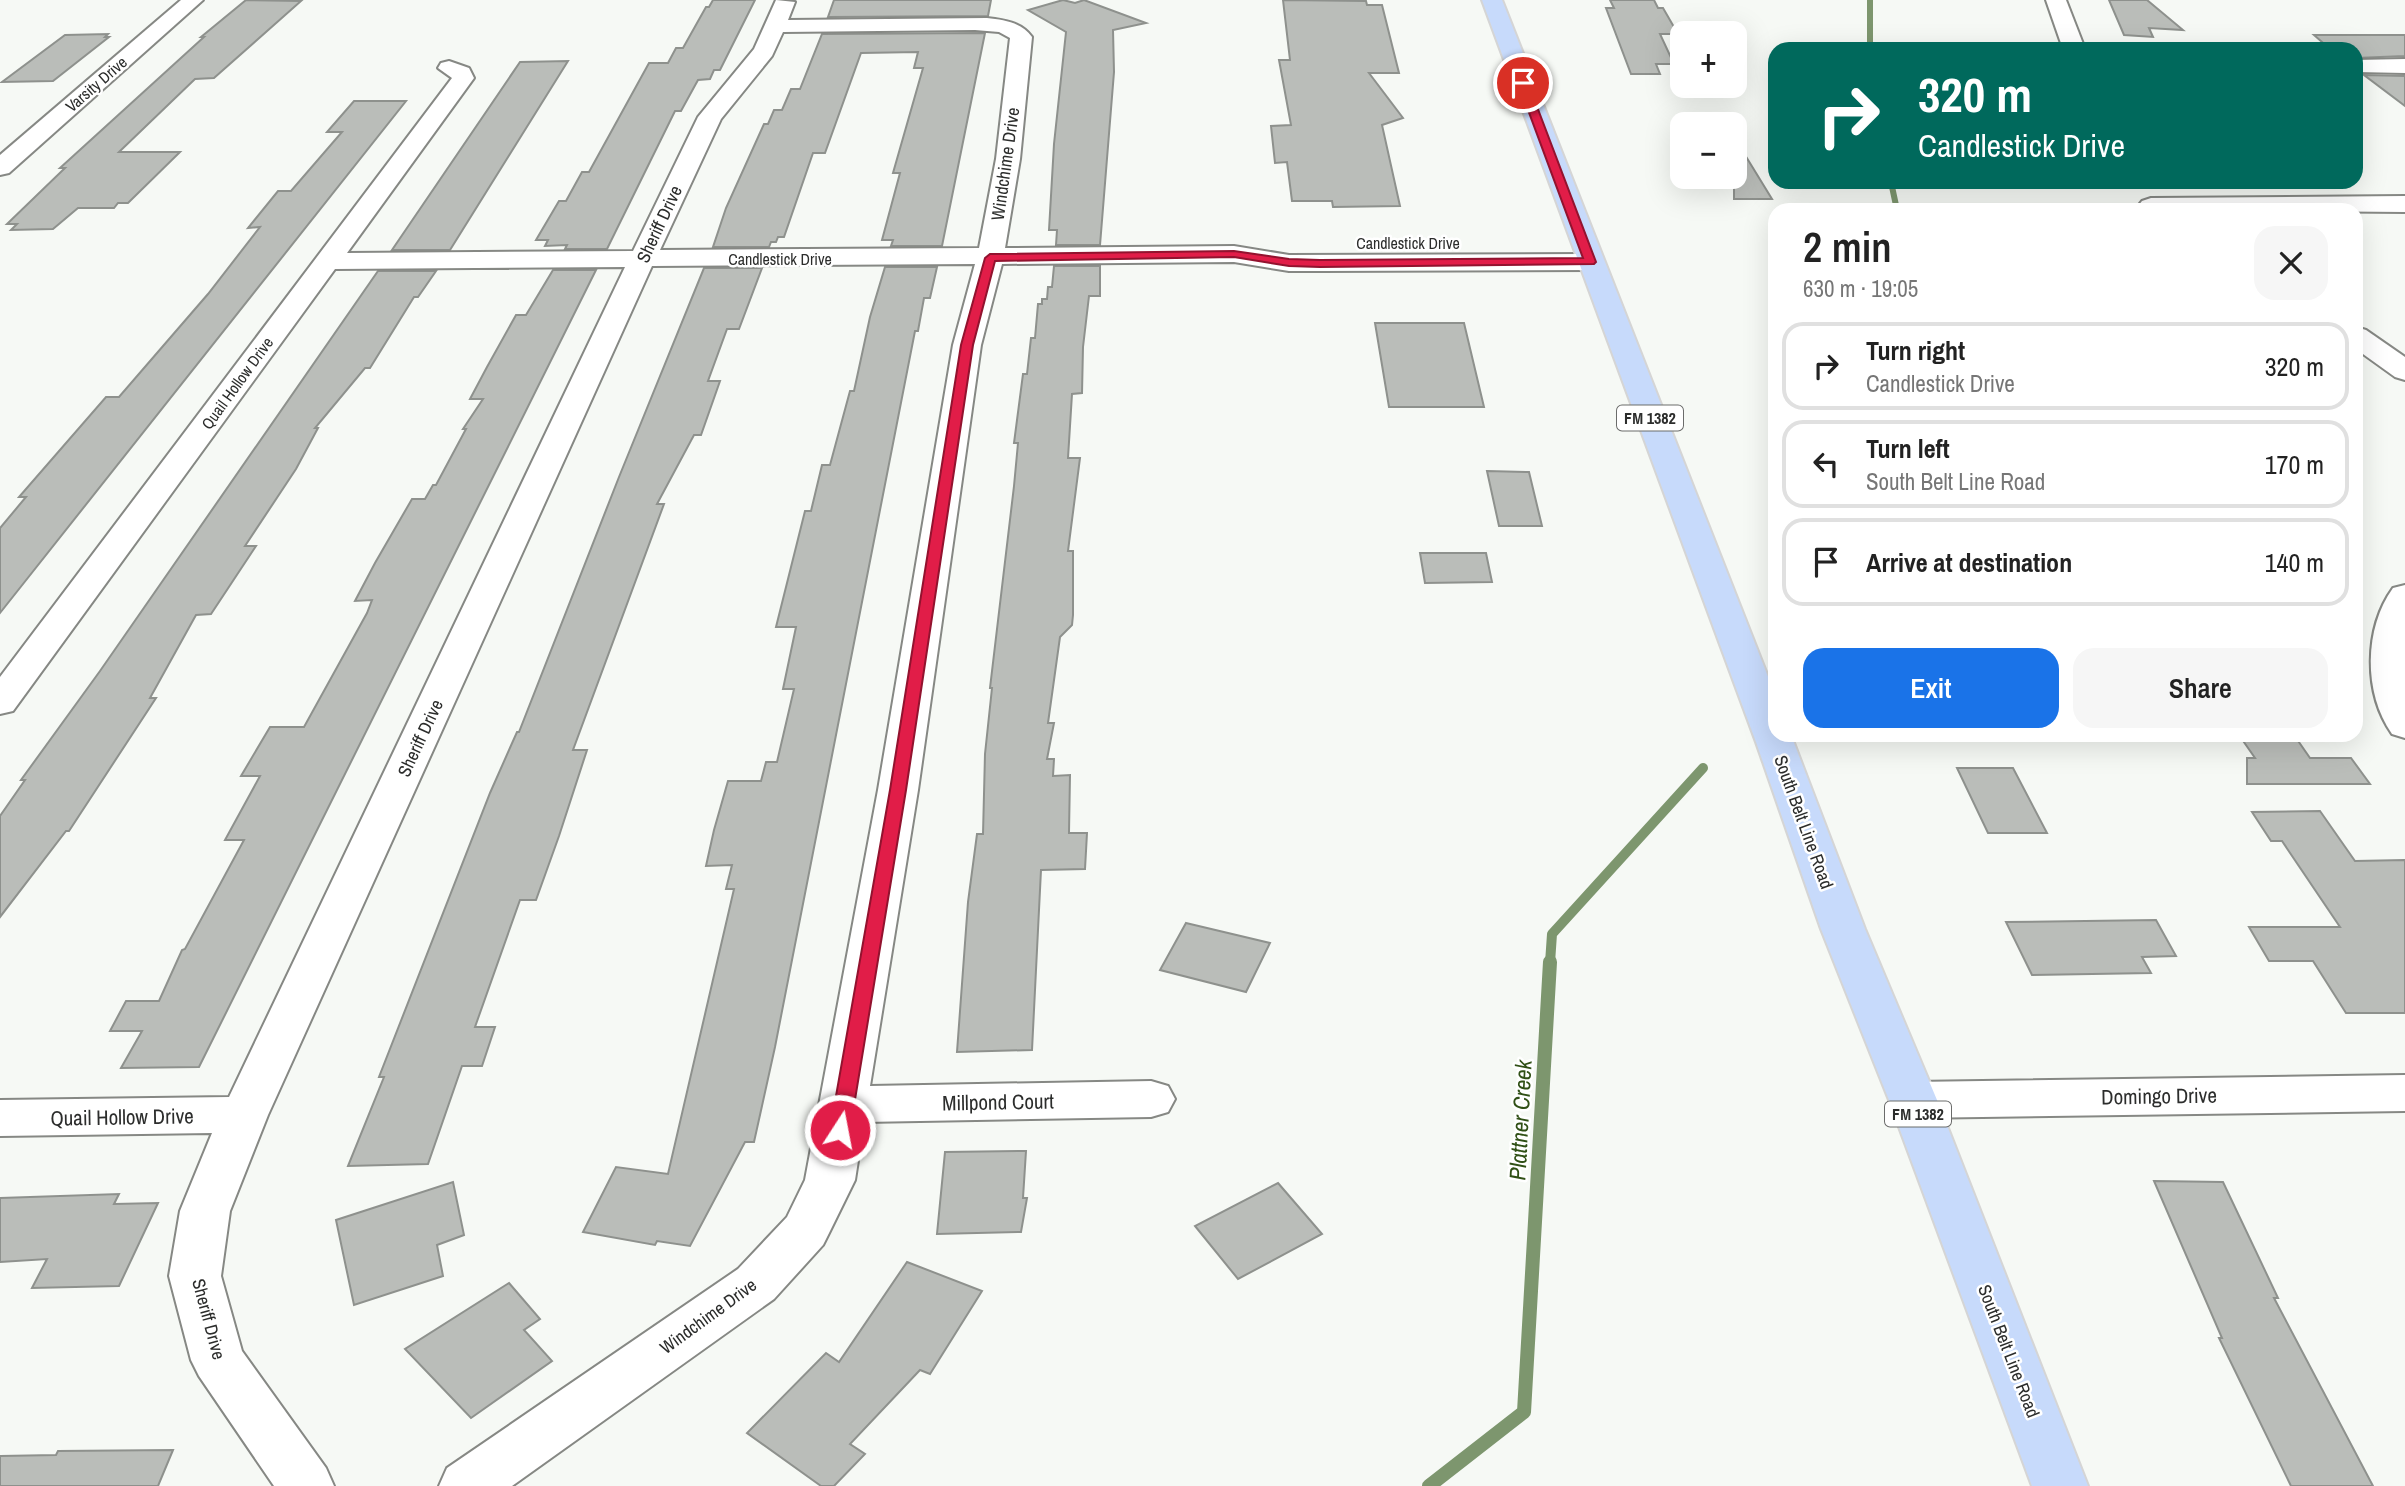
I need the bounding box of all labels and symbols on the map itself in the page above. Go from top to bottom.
street label: Varsity Drive [61,51,131,117]
pin [1493,53,1553,113]
street label: Windchime Drive [985,106,1025,222]
street label: Sheriff Drive [630,181,688,267]
street label: Candlestick Drive [1356,232,1460,254]
street label: Candlestick Drive [728,248,832,270]
street label: Quail Hollow Drive [196,332,278,434]
road number: FM 1382 [1617,406,1683,430]
street label: Sheriff Drive [391,695,449,781]
street label: South Belt Line Road [1768,752,1840,892]
water label: Plattner Creek [1501,1057,1539,1181]
street label: Domingo Drive [2101,1080,2217,1112]
street label: Millpond Court [942,1087,1054,1117]
position arrow [803,1093,877,1167]
street label: Quail Hollow Drive [50,1101,194,1133]
road number: FM 1382 [1885,1102,1951,1126]
street label: Windchime Drive [655,1272,761,1360]
street label: Sheriff Drive [186,1276,232,1362]
street label: South Belt Line Road [1972,1281,2046,1421]

